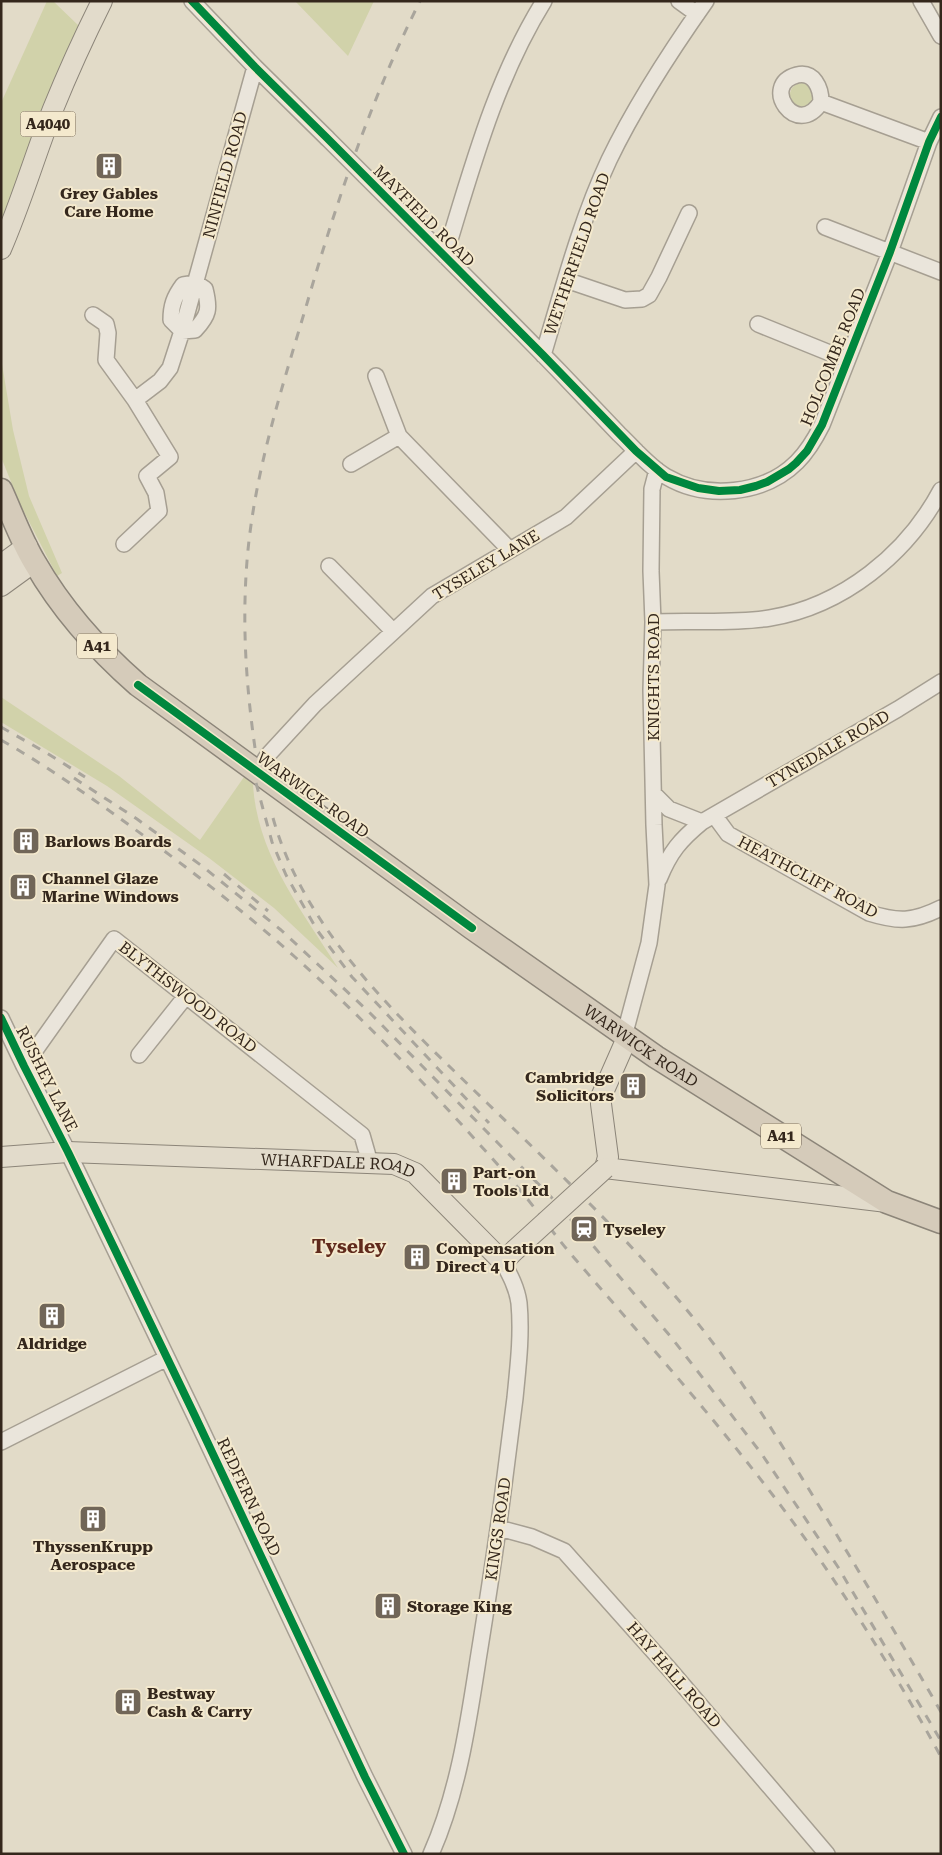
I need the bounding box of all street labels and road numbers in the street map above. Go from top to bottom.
street label: NINFIELD ROAD [199,109,251,241]
road number: A4040 [20,112,76,136]
street label: MAYFIELD ROAD [369,161,479,271]
street label: WETHERFIELD ROAD [540,170,614,338]
street label: HOLCOMBE ROAD [797,285,869,429]
street label: TYSELEY LANE [429,526,543,604]
street label: KNIGHTS ROAD [644,613,663,741]
road number: A41 [77,634,117,658]
street label: TYNEDALE ROAD [763,706,893,792]
street label: WARWICK ROAD [253,748,373,842]
street label: HEATHCLIFF ROAD [735,832,881,922]
street label: BLYTHSWOOD ROAD [115,937,261,1057]
street label: WARWICK ROAD [580,1000,702,1091]
street label: RUSHEY LANE [12,1023,82,1135]
road number: A41 [761,1124,801,1148]
street label: WHARFDALE ROAD [260,1150,418,1182]
street label: REDFERN ROAD [213,1435,285,1559]
street label: KINGS ROAD [481,1476,515,1582]
street label: HAY HALL ROAD [623,1618,725,1732]

